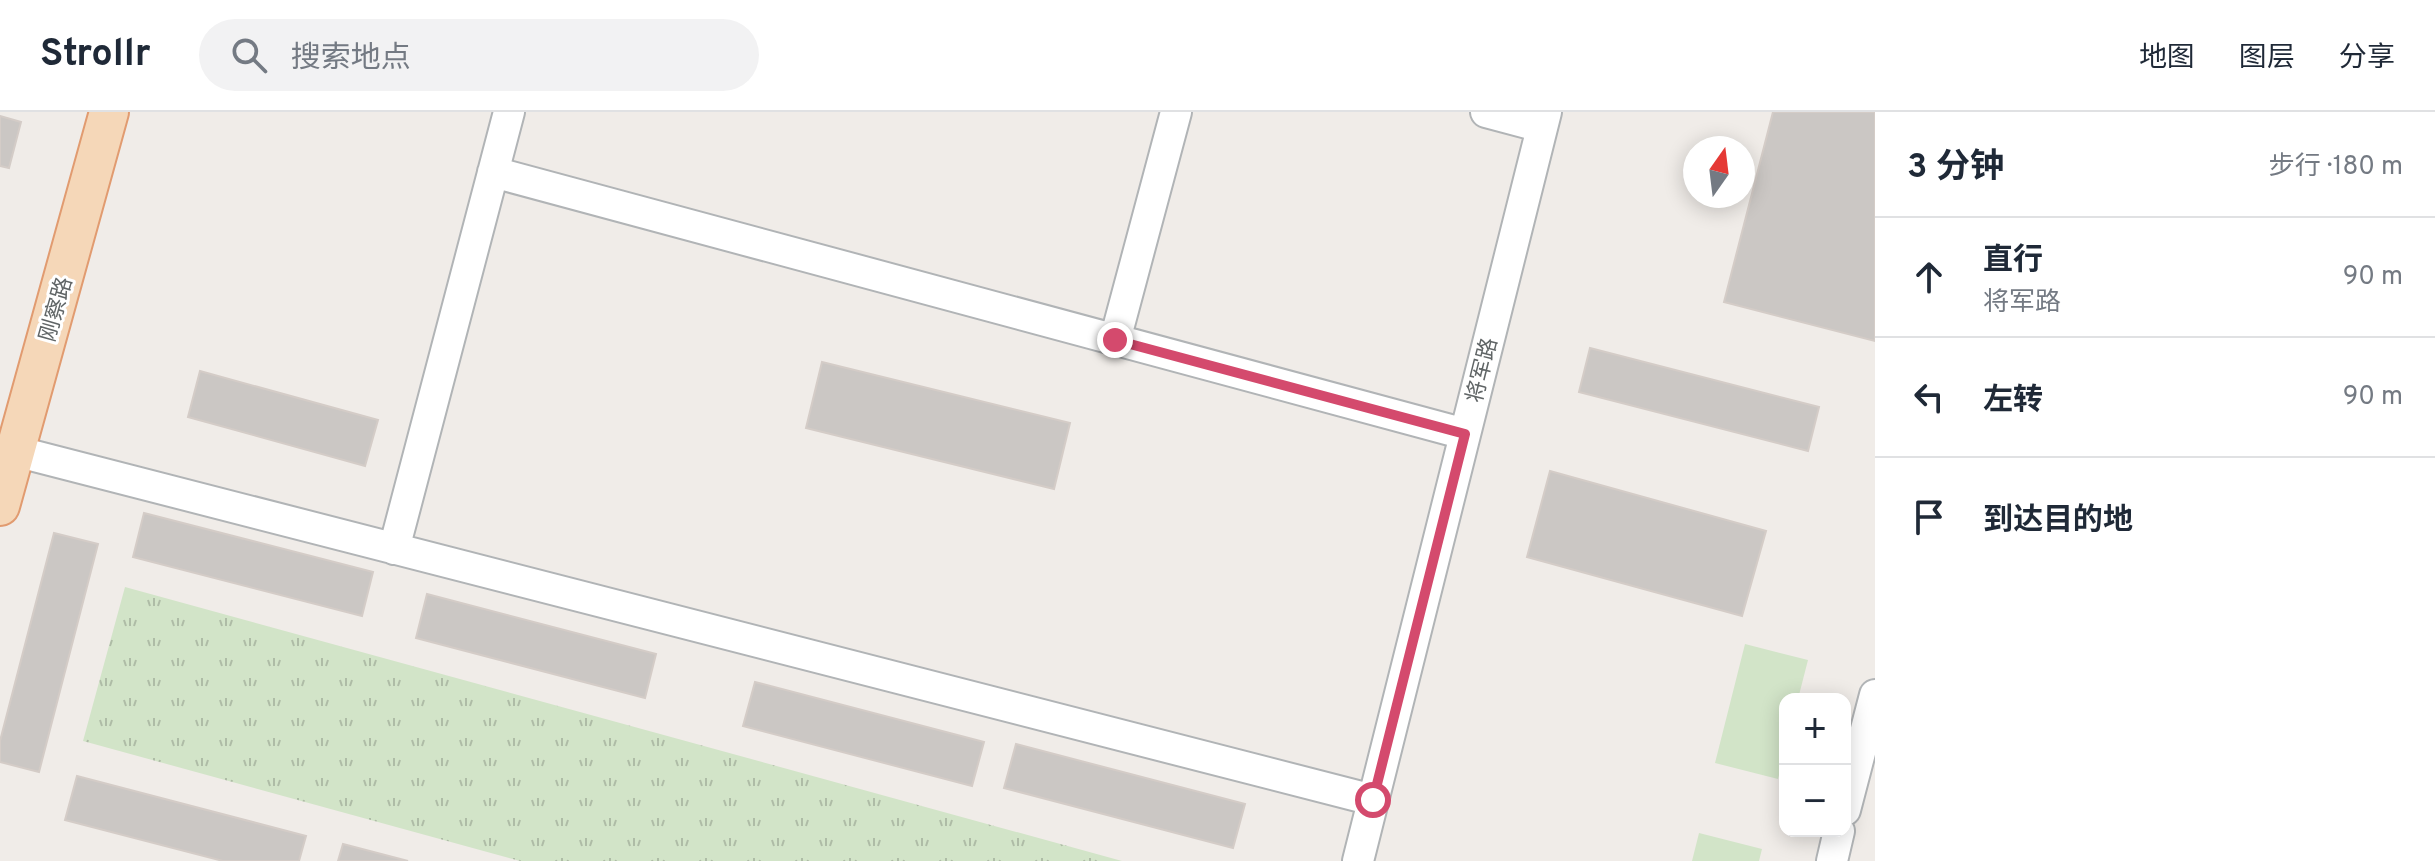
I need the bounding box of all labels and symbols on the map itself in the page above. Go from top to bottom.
north arrow [1683,136,1755,208]
street label: 刚察路 [35,274,79,345]
route end [1097,322,1133,358]
street label: 将军路 [1462,335,1505,406]
route start [1355,782,1391,818]

